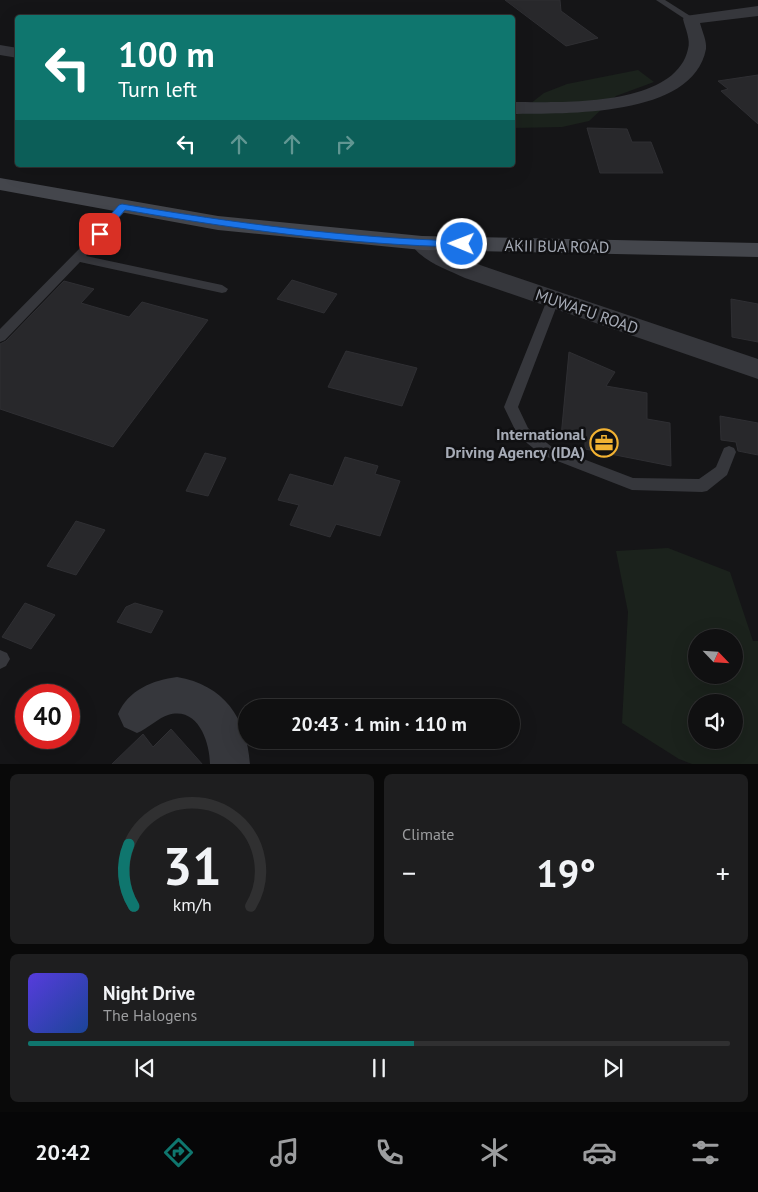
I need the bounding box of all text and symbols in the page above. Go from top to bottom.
text: 100 m [118,31,215,77]
icon: left [35,35,100,100]
text: Turn left [118,75,197,103]
icon: left [172,130,200,158]
icon: ahead [225,130,253,158]
icon: ahead [278,130,306,158]
icon: right [331,130,359,158]
pin [79,213,121,255]
position arrow [435,217,487,269]
icon: arrive [86,220,114,248]
street label: AKII BUA ROAD [505,235,609,257]
street label: MUWAFU ROAD [533,284,641,338]
place label: International Driving Agency (IDA) [445,424,585,462]
office icon: International Driving Agency (IDA) [589,428,619,458]
north arrow [688,629,742,684]
map controls [688,629,743,749]
speed limit sign: 40 [15,684,80,749]
button: sound [688,694,743,749]
text: 20:43 · 1 min · 110 m [291,712,467,736]
text: Climate [402,824,454,844]
text: 31 [163,832,221,899]
text: 19° [536,848,596,897]
text: − [402,854,416,891]
text: + [716,854,730,891]
text: km/h [172,893,212,916]
text: Night Drive [103,981,195,1005]
text: The Halogens [103,1005,197,1025]
icon: previous [131,1054,159,1082]
icon: pause [365,1054,393,1082]
icon: next [599,1054,627,1082]
icon: directions [161,1135,196,1170]
icon: music [267,1135,302,1170]
icon: phone [372,1135,407,1170]
icon: climate [477,1135,512,1170]
icon: car [582,1135,617,1170]
icon: filters [688,1135,723,1170]
text: 20:42 [35,1138,91,1166]

